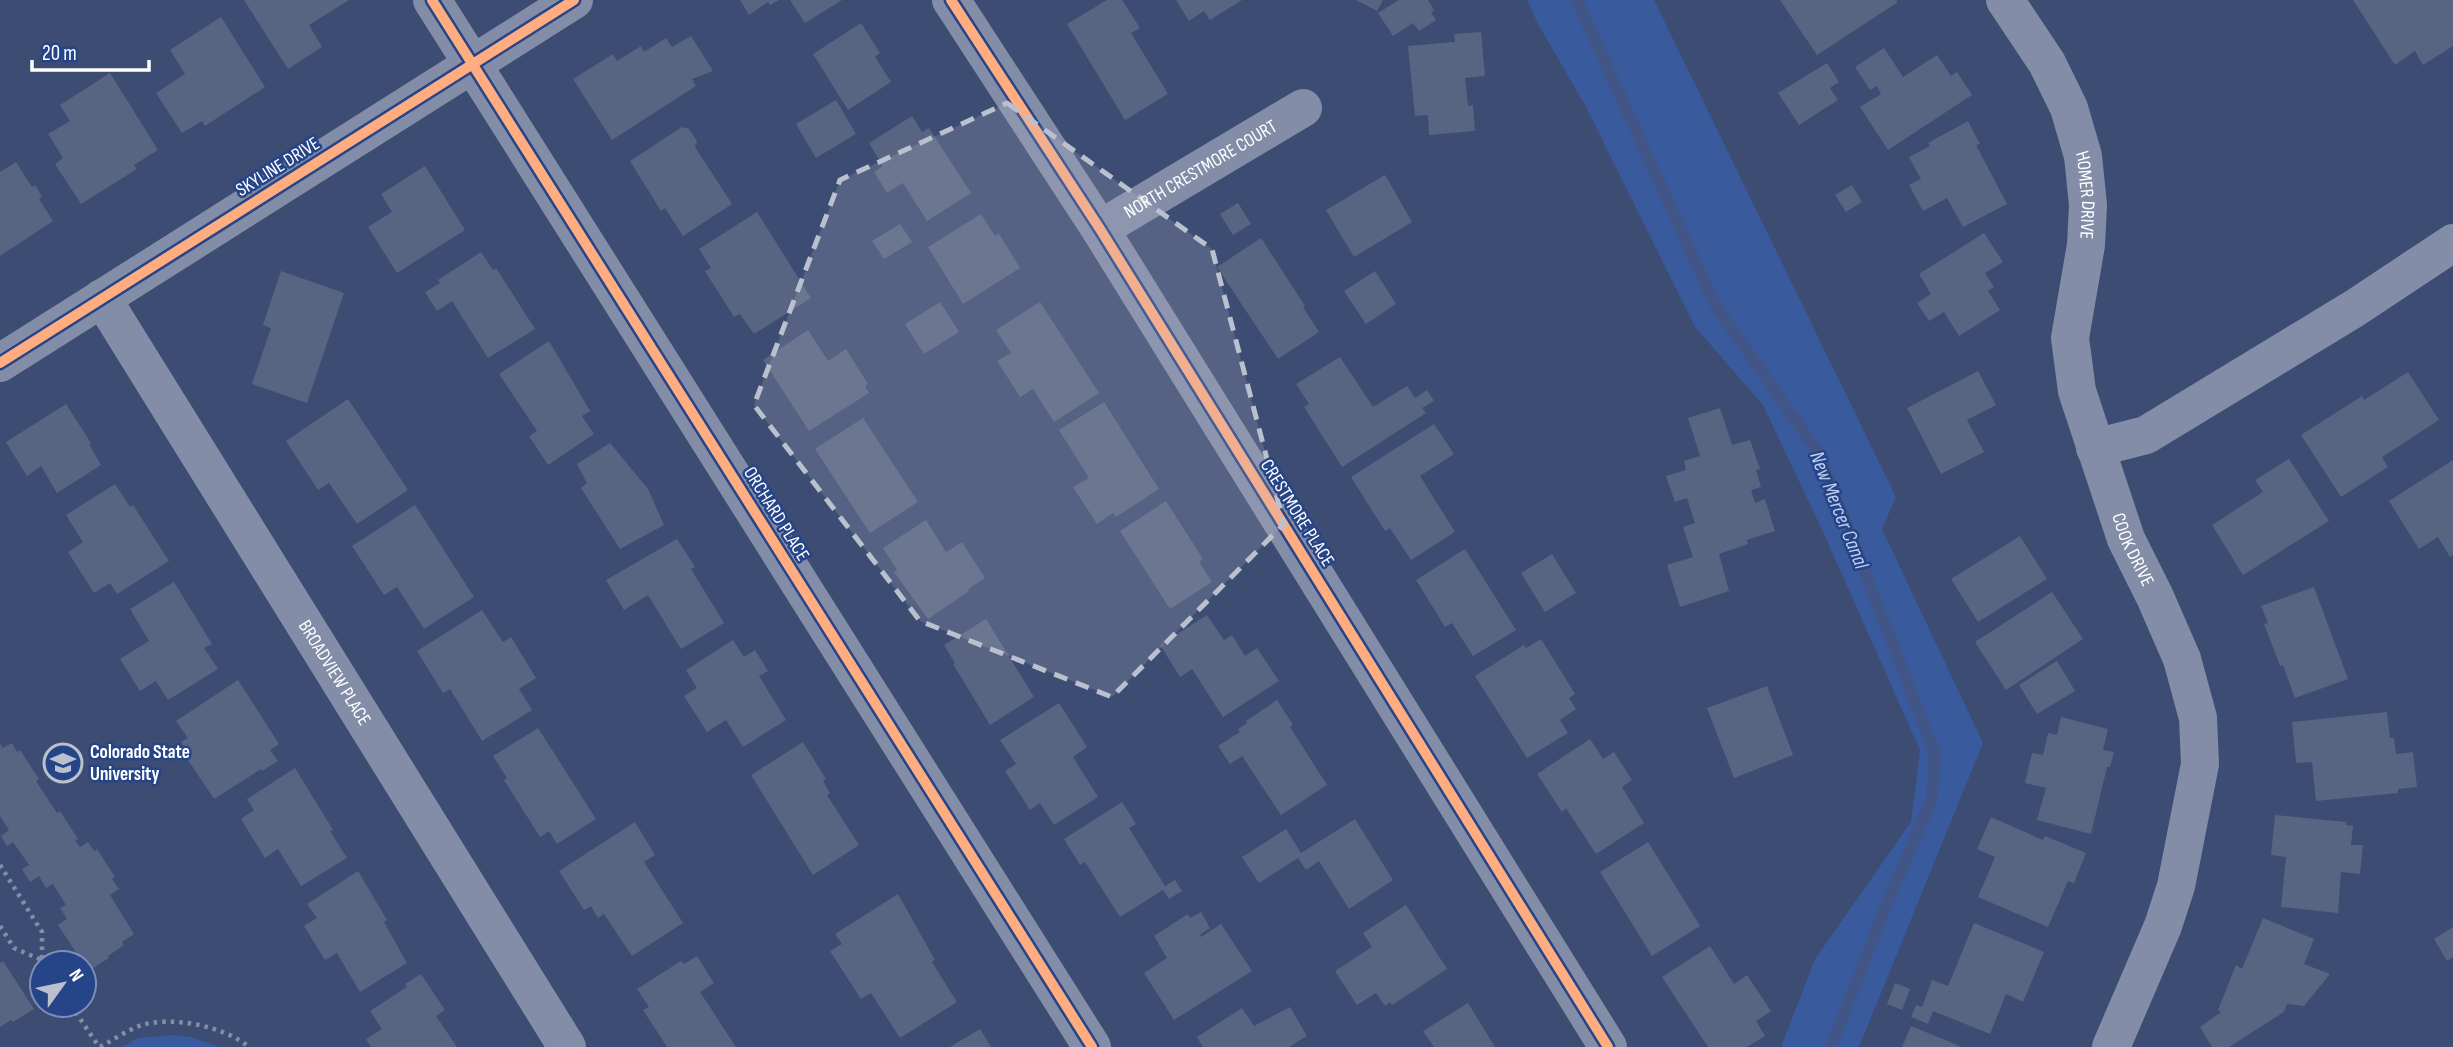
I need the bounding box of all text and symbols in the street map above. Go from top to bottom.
scale bar [32,28,149,72]
text: 20 m [42,41,77,66]
street label: NORTH CRESTMORE COURT [1120,115,1281,224]
street label: SKYLINE DRIVE [232,132,324,202]
street label: HOMER DRIVE [2071,148,2100,240]
water label: New Mercer Canal [1804,448,1874,574]
street label: CRESTMORE PLACE [1255,455,1339,571]
street label: ORCHARD PLACE [738,463,814,565]
street label: COOK DRIVE [2107,510,2159,590]
street label: BROADVIEW PLACE [293,616,376,730]
place label: Colorado State University [90,741,190,786]
school or university icon: Colorado State University [42,742,84,784]
north arrow [28,949,98,1019]
text: N [64,965,88,986]

